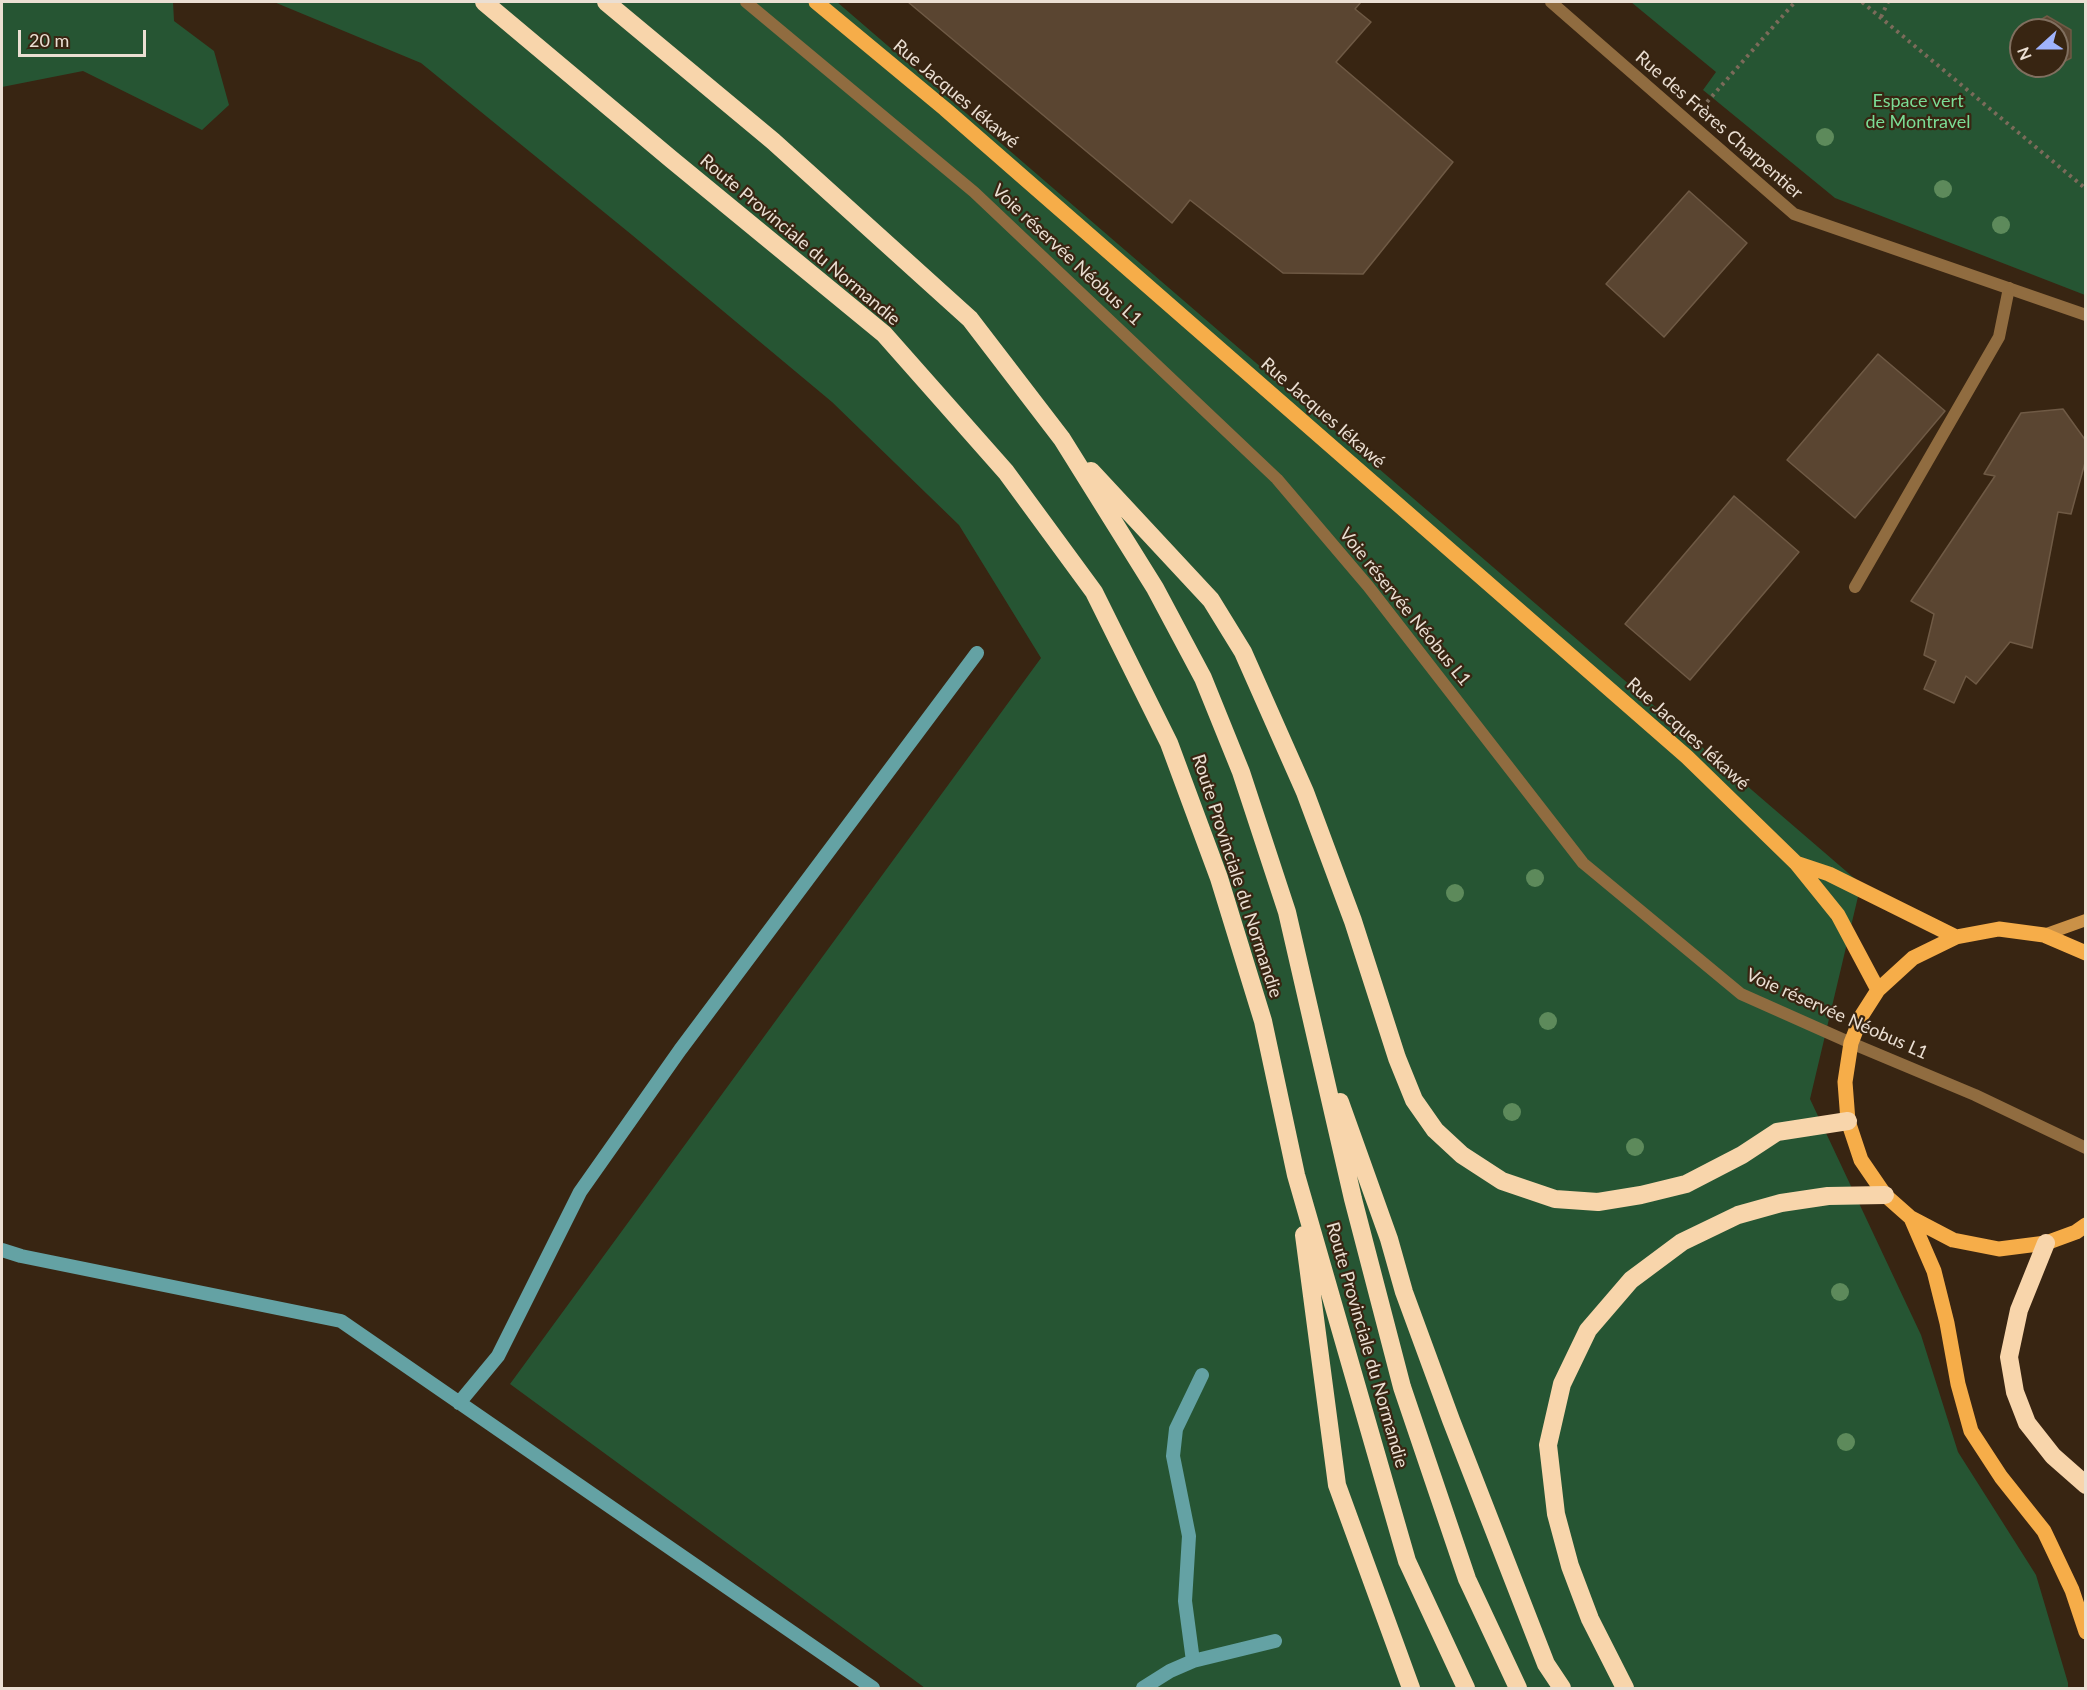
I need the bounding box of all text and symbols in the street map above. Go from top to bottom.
scale bar [21,18,148,56]
north arrow [2009,18,2069,78]
text: 20 m [29,29,69,51]
street label: Rue Jacques Iékawé [889,35,1023,153]
text: N [2013,45,2035,63]
street label: Rue des Frères Charpentier [1631,47,1807,203]
park label: Espace vert de Montravel [1865,90,1971,132]
street label: Route Provinciale du Normandie [695,150,905,330]
street label: Voie réservée Néobus L1 [988,180,1146,330]
street label: Rue Jacques Iékawé [1256,353,1390,473]
street label: Voie réservée Néobus L1 [1335,524,1475,690]
street label: Rue Jacques Iékawé [1622,673,1754,795]
street label: Route Provinciale du Normandie [1187,752,1287,1000]
street label: Voie réservée Néobus L1 [1743,964,1931,1064]
street label: Route Provinciale du Normandie [1322,1220,1412,1470]

